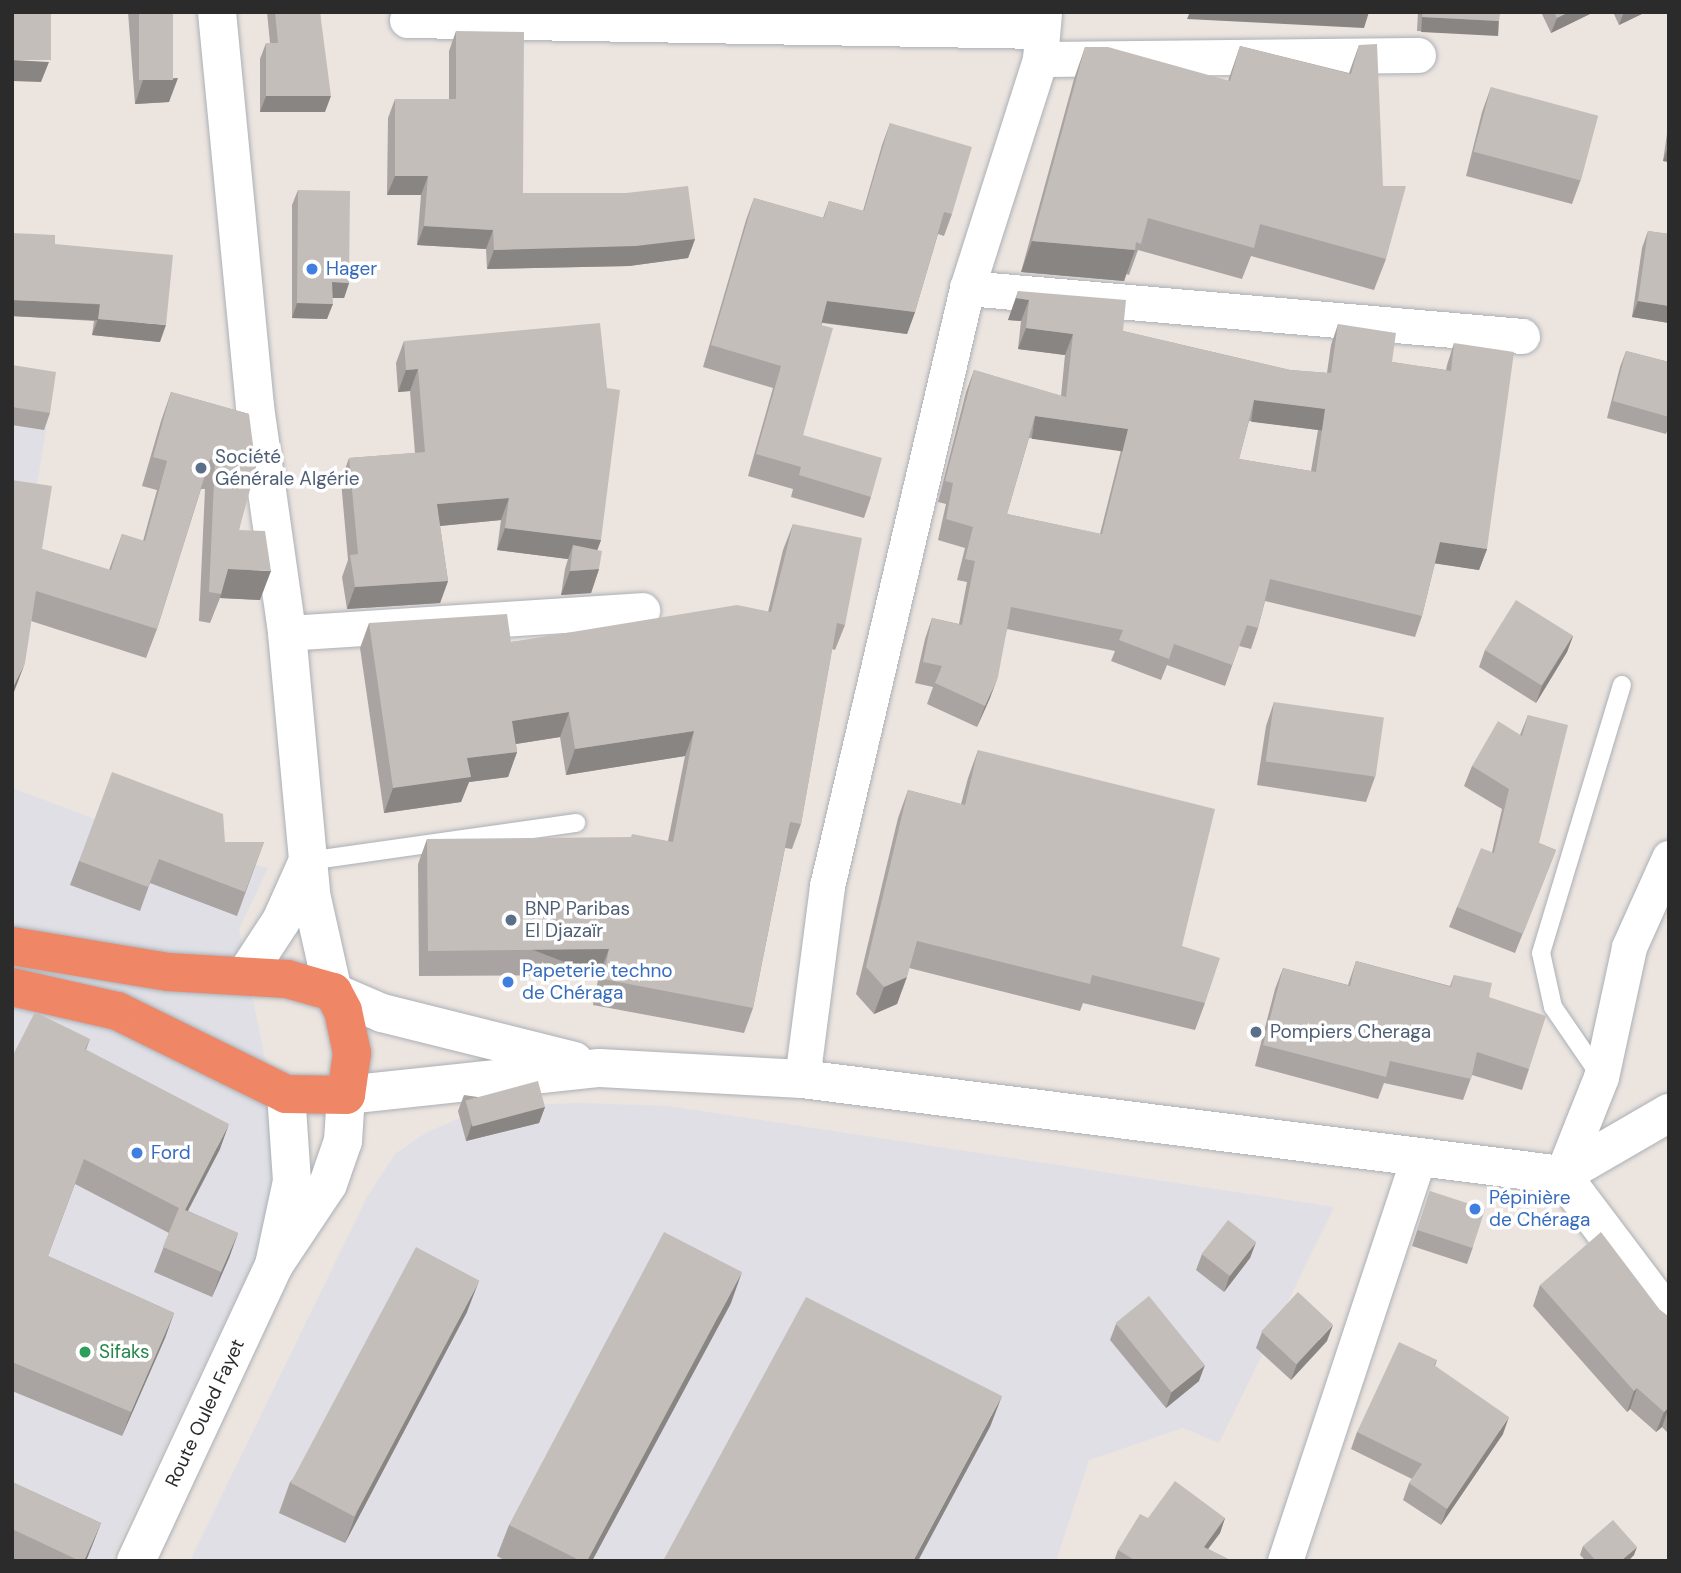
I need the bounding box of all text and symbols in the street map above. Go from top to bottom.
place label: Hager [326,258,377,280]
marker: Hager [304,261,320,277]
place label: Société Générale Algérie [215,446,360,490]
marker: Société Générale Algérie [193,460,209,476]
place label: BNP Paribas El Djazaïr [525,898,630,942]
marker: BNP Paribas El Djazaïr [503,912,519,928]
place label: Papeterie techno de Chéraga [522,960,673,1004]
marker: Papeterie techno de Chéraga [500,974,516,990]
place label: Pompiers Cheraga [1270,1021,1431,1043]
marker: Pompiers Cheraga [1248,1024,1264,1040]
place label: Ford [151,1142,191,1164]
marker: Ford [129,1145,145,1161]
place label: Pépinière de Chéraga [1489,1187,1590,1231]
marker: Pépinière de Chéraga [1467,1201,1483,1217]
street label: Route Ouled Fayet [161,1335,249,1491]
place label: Sifaks [99,1341,150,1363]
marker: Sifaks [77,1344,93,1360]

